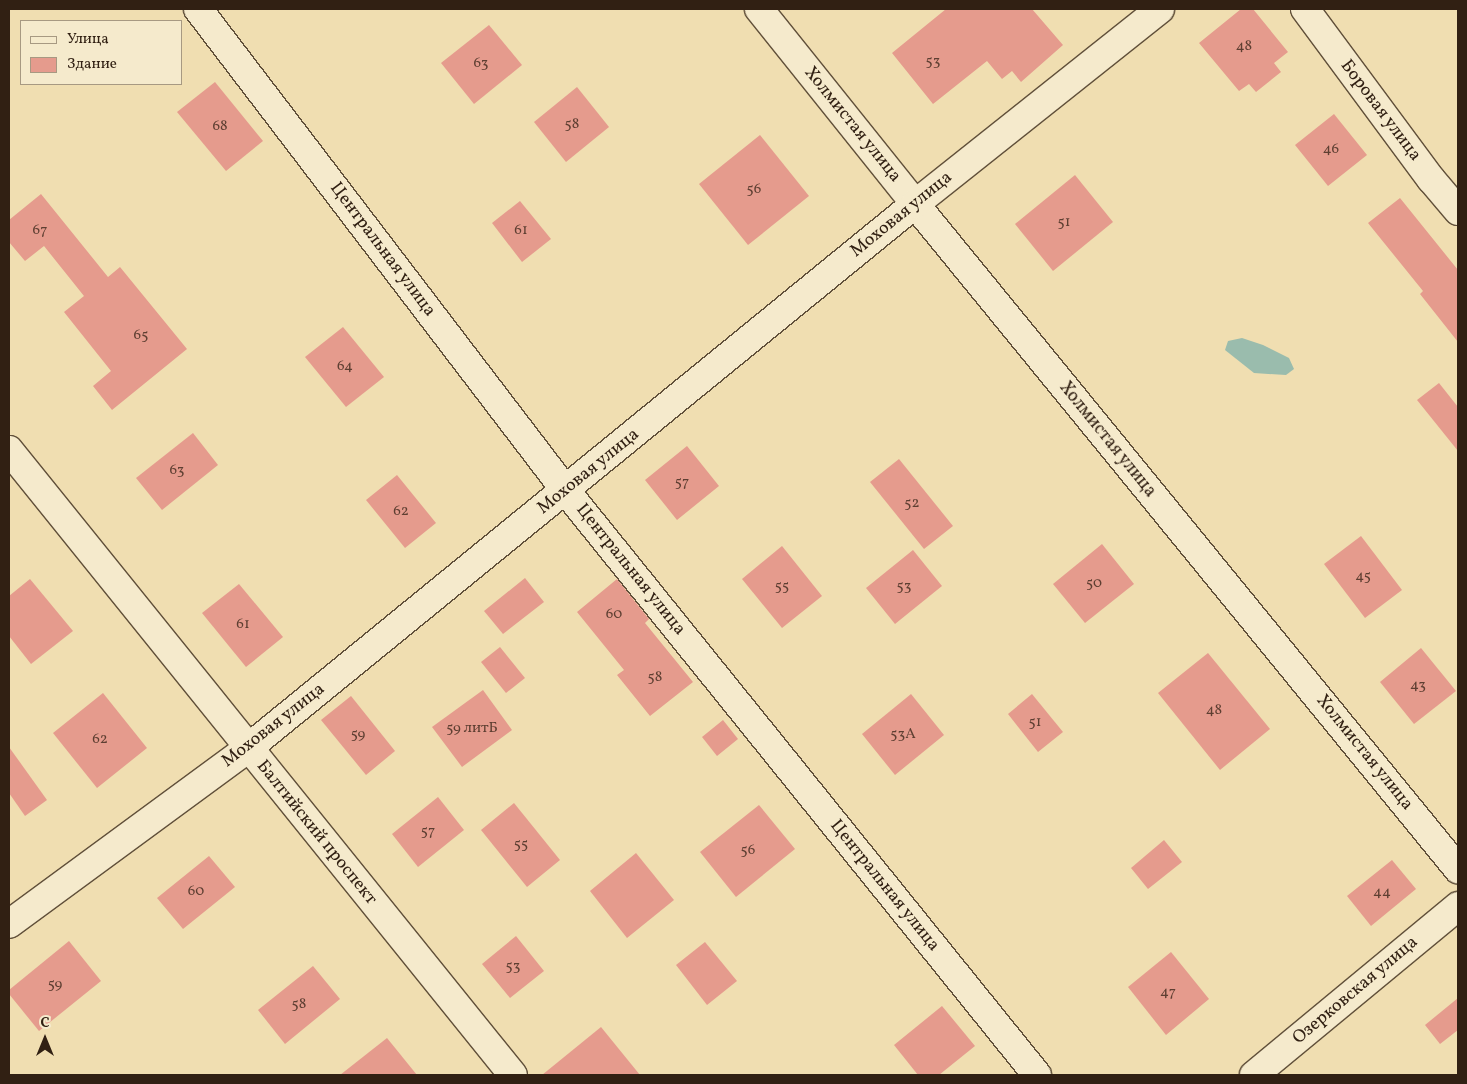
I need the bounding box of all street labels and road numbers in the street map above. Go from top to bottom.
street label: Боровая улица [1335,56,1425,166]
street label: Холмистая улица [799,63,905,187]
street label: Моховая улица [846,167,958,263]
street label: Центральная улица [324,178,440,322]
street label: Холмистая улица [1054,378,1160,502]
street label: Моховая улица [533,424,645,520]
street label: Центральная улица [570,500,690,640]
street label: Моховая улица [218,679,330,773]
street label: Холмистая улица [1311,691,1417,815]
street label: Балтийский проспект [251,756,381,910]
street label: Центральная улица [824,816,944,956]
street label: Озерковская улица [1289,932,1423,1050]

